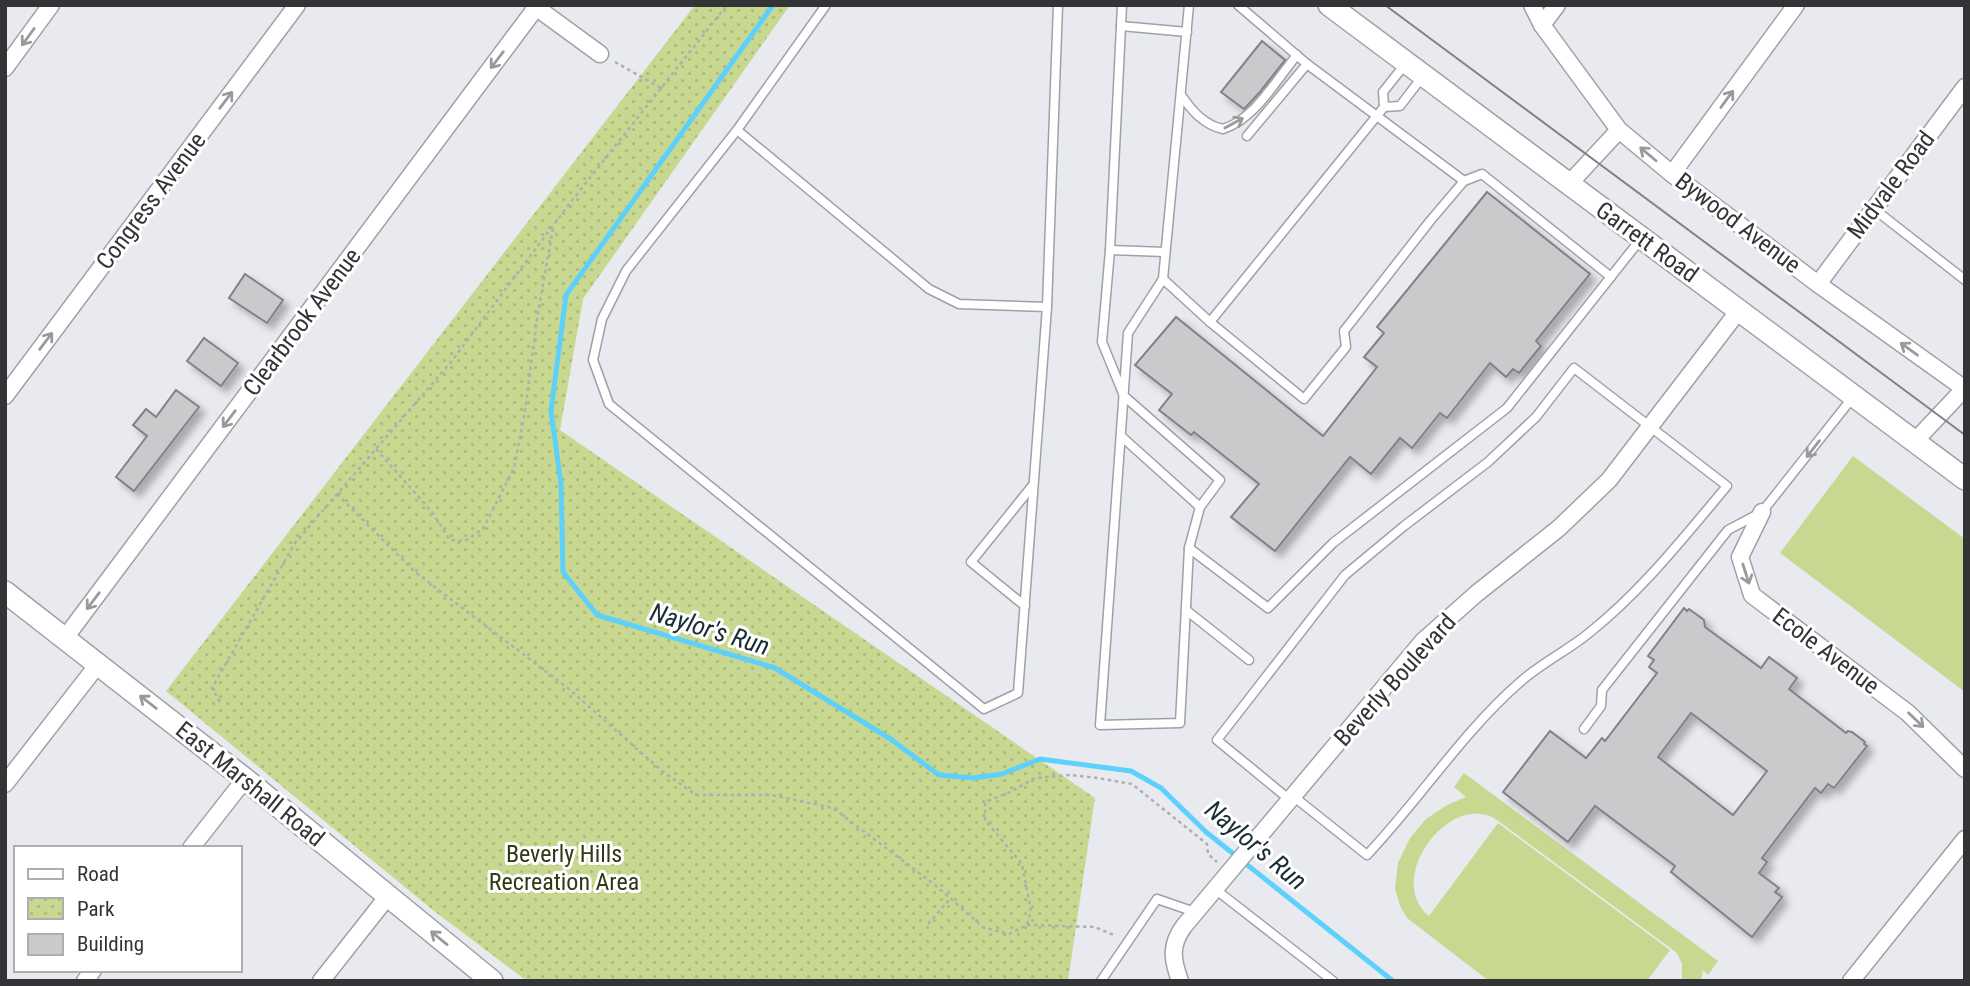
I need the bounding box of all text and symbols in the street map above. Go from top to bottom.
one-way arrow [21,27,36,45]
one-way arrow [490,50,505,69]
one-way arrow [1720,90,1734,109]
one-way arrow [219,91,234,110]
one-way arrow [1223,116,1243,130]
street label: Midvale Road [1841,126,1941,244]
street label: Congress Avenue [90,127,212,275]
one-way arrow [1640,146,1658,162]
street label: Bywood Avenue [1670,167,1806,279]
street label: Garrett Road [1591,196,1703,288]
street label: Clearbrook Avenue [237,243,367,401]
one-way arrow [39,332,53,351]
one-way arrow [1900,342,1919,356]
one-way arrow [222,409,236,428]
one-way arrow [1805,439,1820,457]
one-way arrow [1740,563,1753,585]
one-way arrow [86,591,100,610]
water label: Naylor's Run [647,597,773,661]
street label: Ecole Avenue [1767,602,1885,700]
street label: Beverly Boulevard [1328,608,1462,752]
one-way arrow [140,694,158,710]
one-way arrow [1907,712,1924,729]
street label: East Marshall Road [170,716,330,852]
water label: Naylor's Run [1199,794,1313,896]
park label: Beverly Hills Recreation Area [489,840,639,896]
legend [14,846,242,972]
text: Road [77,862,119,886]
text: Park [77,897,115,921]
one-way arrow [431,930,449,945]
text: Building [77,932,144,956]

